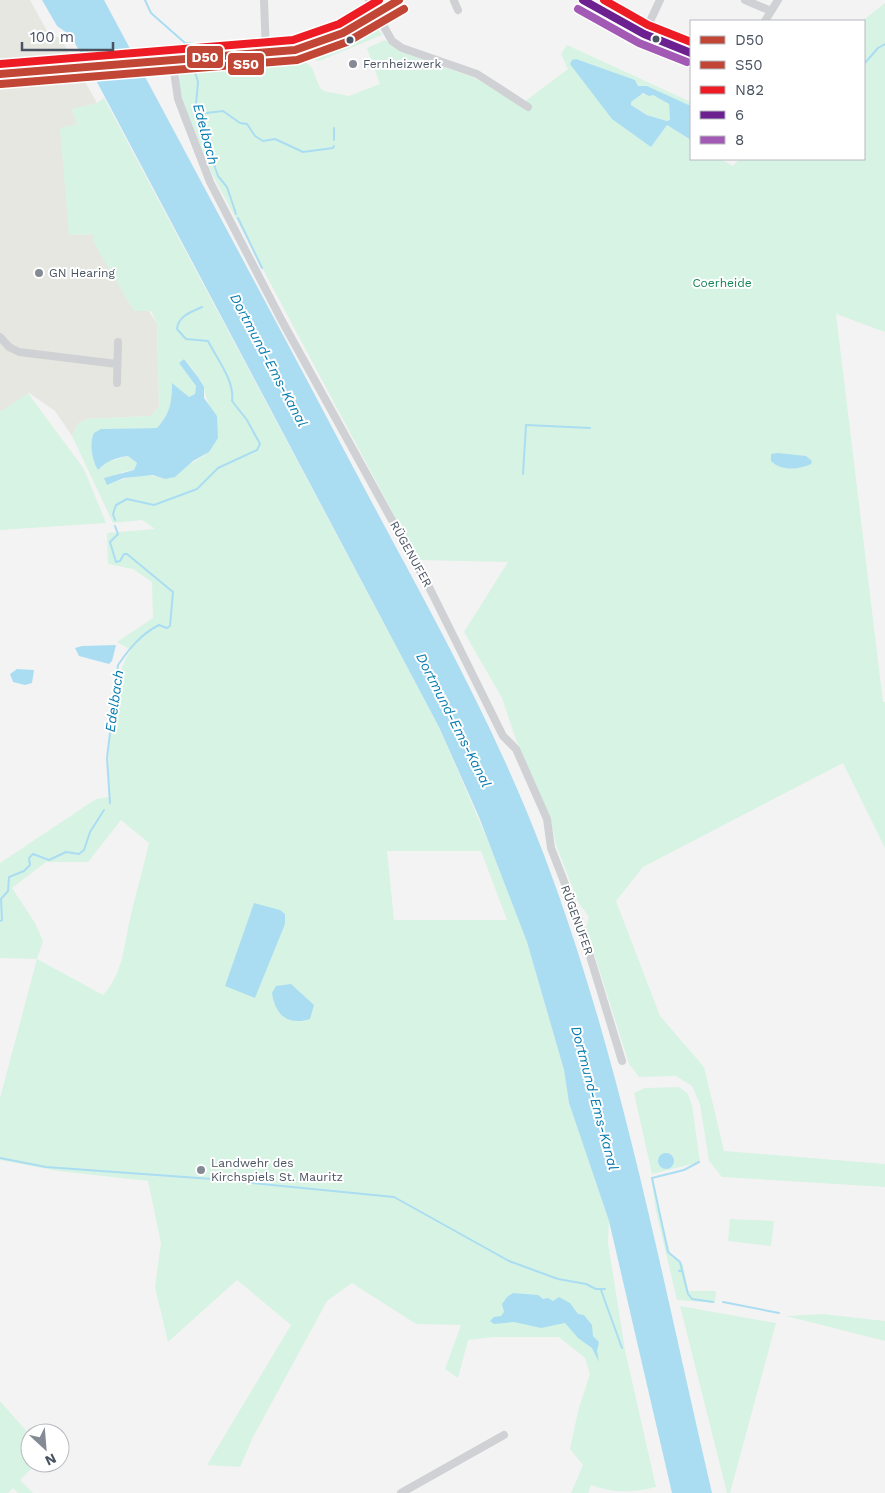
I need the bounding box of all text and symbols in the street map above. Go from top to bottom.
scale bar [22,20,114,52]
legend [690,20,865,160]
text: 100 m [30,28,74,46]
text: D50 [735,31,764,49]
unlabelled marker [651,34,661,44]
unlabelled marker [345,35,355,45]
line badge: D50 [186,45,224,69]
text: D50 [191,49,219,65]
line badge: S50 [227,52,265,76]
text: S50 [233,56,259,72]
text: S50 [735,56,763,74]
place label: Fernheizwerk [363,57,442,71]
marker: Fernheizwerk [347,58,359,70]
text: N82 [735,81,764,99]
water label: Edelbach [190,102,222,166]
text: 6 [735,106,744,124]
text: 8 [735,131,744,149]
place label: GN Hearing [49,266,116,280]
marker: GN Hearing [33,267,45,279]
park label: Coerheide [692,276,752,290]
water label: Dortmund-Ems-Kanal [227,291,311,429]
street label: RÜGENUFER [387,519,435,589]
water label: Dortmund-Ems-Kanal [413,650,495,790]
water label: Edelbach [102,669,126,733]
street label: RÜGENUFER [558,883,596,957]
water label: Dortmund-Ems-Kanal [568,1024,622,1172]
place label: Landwehr des Kirchspiels St. Mauritz [211,1156,343,1184]
marker: Landwehr des Kirchspiels St. Mauritz [195,1164,207,1176]
north arrow [20,1423,70,1473]
text: N [43,1450,59,1469]

